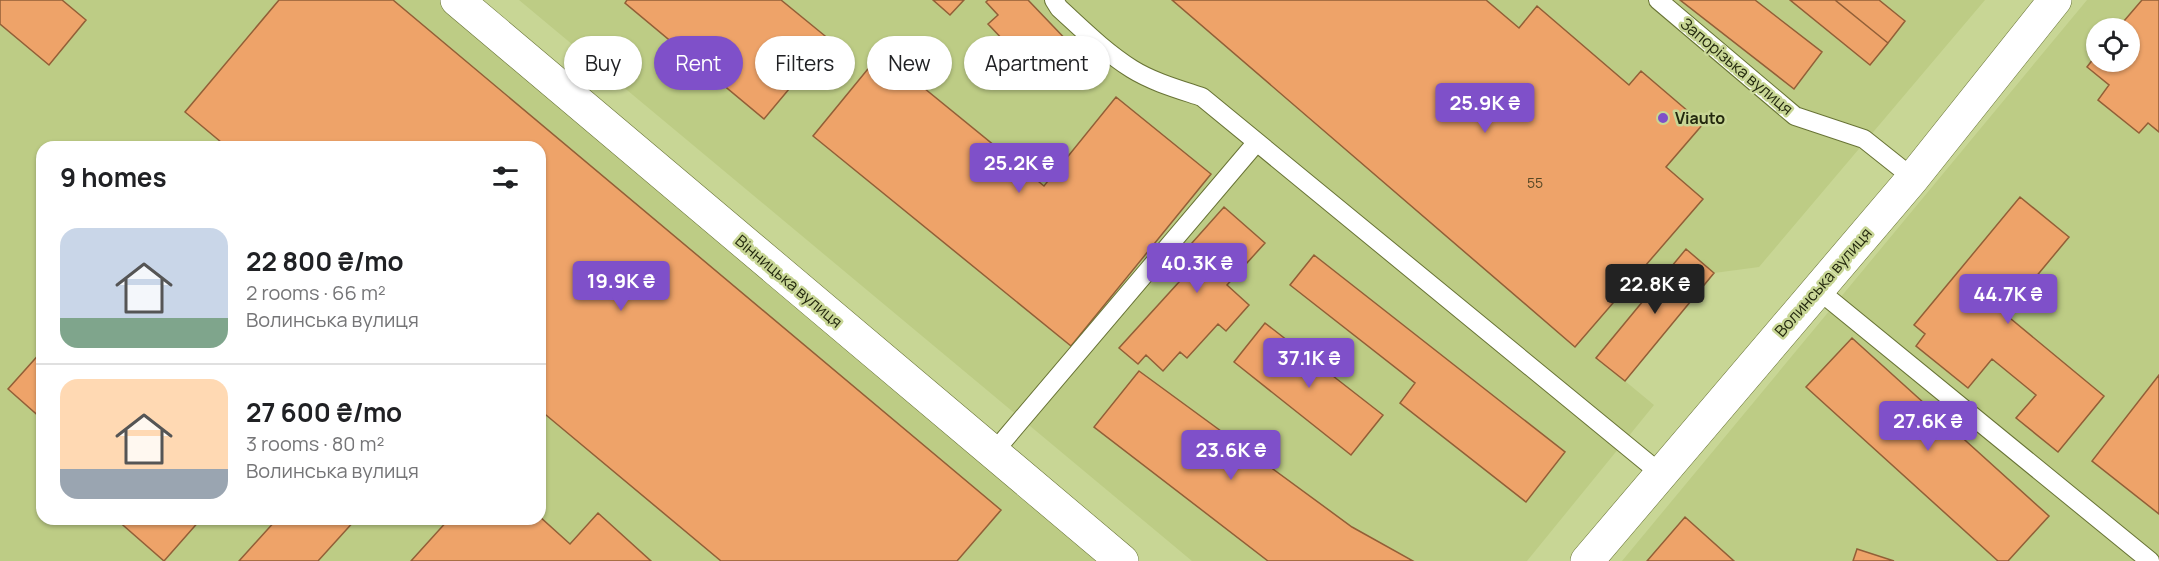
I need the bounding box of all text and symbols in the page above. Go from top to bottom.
street label: Запорізька вулиця [1676,12,1798,120]
map controls [2086,18,2140,72]
button: locate [2086,18,2140,72]
chip: Buy [564,36,642,90]
chip: Rent [654,36,743,90]
chip: Filters [755,36,855,90]
chip: New [867,36,952,90]
chip: Apartment [964,36,1110,90]
pin: 25.9K ₴ [1430,83,1540,134]
text: 25.9K ₴ [1449,89,1521,116]
place label: Viauto [1675,107,1725,129]
marker: Viauto [1656,111,1670,125]
pin: 25.2K ₴ [964,143,1074,194]
text: 25.2K ₴ [984,149,1054,176]
text: 9 homes [60,159,167,195]
icon: filters [489,161,522,194]
house number: 55 [1527,173,1543,192]
street label: Волинська вулиця [1769,223,1877,341]
street label: Вінницька вулиця [731,230,847,332]
text: 22 800 ₴/mo [246,243,404,279]
pin: 40.3K ₴ [1142,243,1252,294]
text: 40.3K ₴ [1161,249,1233,276]
icon: home [108,252,180,324]
pin: 19.9K ₴ [566,261,676,312]
pin: 22.8K ₴ [1600,264,1710,315]
text: 19.9K ₴ [587,267,655,294]
text: 22.8K ₴ [1619,270,1691,297]
pin: 44.7K ₴ [1953,274,2063,325]
text: 2 rooms · 66 m² [246,279,386,306]
text: 44.7K ₴ [1973,280,2043,307]
text: Волинська вулиця [246,306,419,333]
pin: 37.1K ₴ [1254,338,1364,389]
text: 37.1K ₴ [1277,344,1341,371]
text: 27 600 ₴/mo [246,394,402,430]
pin: 27.6K ₴ [1873,401,1983,452]
icon: home [108,403,180,475]
text: 27.6K ₴ [1893,407,1963,434]
text: 3 rooms · 80 m² [246,430,385,457]
pin: 23.6K ₴ [1176,430,1286,481]
text: 23.6K ₴ [1195,436,1267,463]
text: Волинська вулиця [246,457,419,484]

